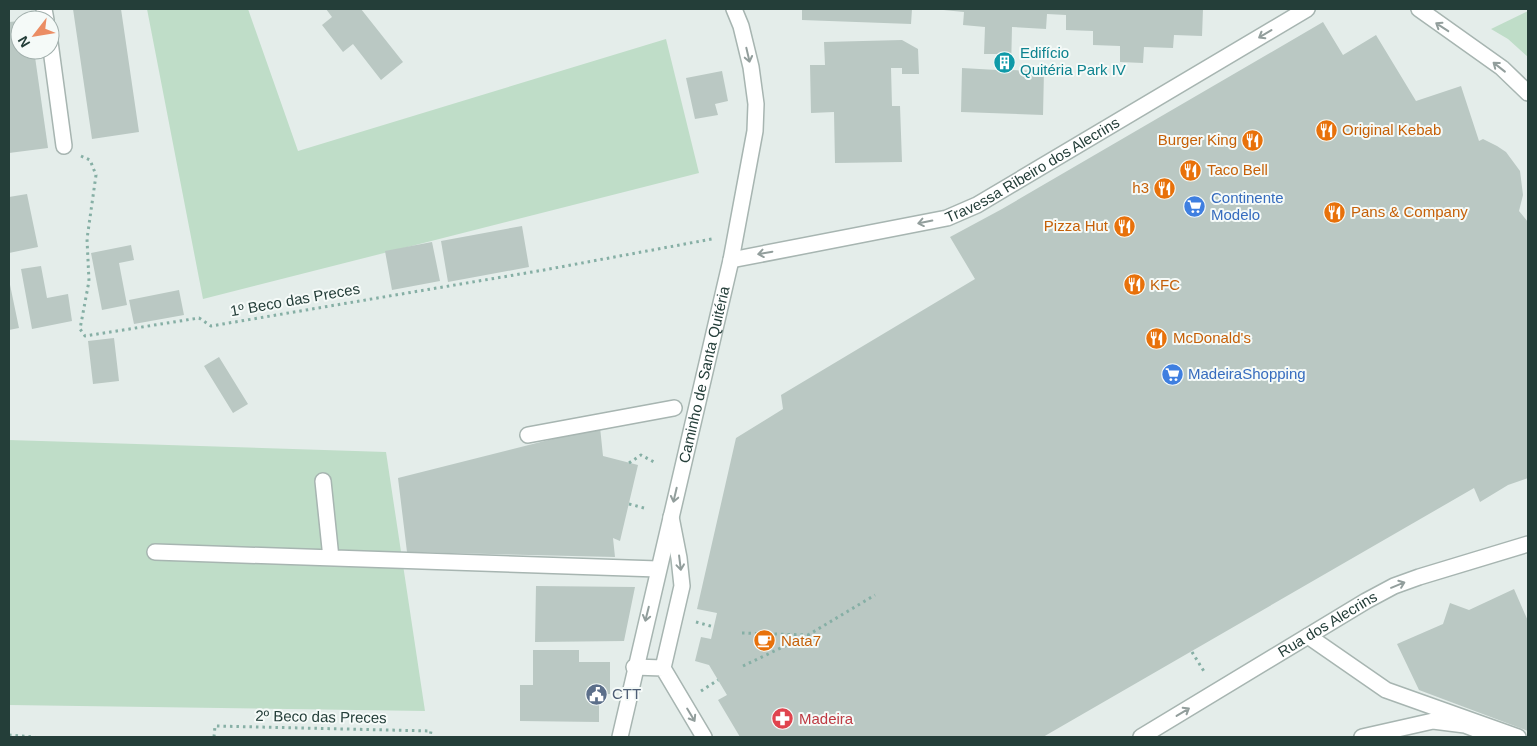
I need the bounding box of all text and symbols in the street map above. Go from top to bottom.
north arrow [10,10,60,60]
one-way arrow [1436,21,1450,31]
one-way arrow [1258,29,1272,39]
text: N [14,33,33,50]
place label: Edifício Quitéria Park IV [1020,44,1126,78]
one-way arrow [744,47,753,63]
building icon: Edifício Quitéria Park IV [992,50,1016,74]
one-way arrow [1492,61,1505,72]
street label: Travessa Ribeiro dos Alecrins [942,113,1122,226]
restaurant icon: Original Kebab [1314,118,1338,142]
place label: Original Kebab [1342,121,1441,138]
restaurant icon: Burger King [1241,128,1265,152]
place label: Burger King [1158,131,1237,148]
restaurant icon: Taco Bell [1179,158,1203,182]
place label: Taco Bell [1207,161,1268,178]
restaurant icon: h3 [1153,176,1177,200]
place label: h3 [1132,179,1149,196]
place label: Continente Modelo [1211,189,1284,223]
supermarket icon: Continente Modelo [1183,195,1207,219]
restaurant icon: Pans & Company [1323,200,1347,224]
place label: Pans & Company [1351,203,1468,220]
restaurant icon: Pizza Hut [1112,214,1136,238]
place label: Pizza Hut [1044,217,1109,234]
one-way arrow [917,218,933,228]
one-way arrow [758,248,774,258]
restaurant icon: KFC [1122,273,1146,297]
place label: KFC [1150,276,1180,293]
street label: 1º Beco das Preces [229,280,361,319]
street label: Caminho de Santa Quitéria [675,284,733,465]
restaurant icon: McDonald's [1145,326,1169,350]
place label: McDonald's [1173,329,1251,346]
supermarket icon: MadeiraShopping [1160,362,1184,386]
place label: MadeiraShopping [1188,365,1306,382]
one-way arrow [670,486,679,502]
one-way arrow [675,555,685,571]
one-way arrow [1390,580,1405,589]
street label: Rua dos Alecrins [1275,588,1380,660]
one-way arrow [642,605,652,621]
cafe icon: Nata7 [753,629,777,653]
place label: Nata7 [781,632,821,649]
public building icon: CTT [584,682,608,706]
place label: CTT [612,685,641,702]
one-way arrow [1175,706,1189,716]
street label: 2º Beco das Preces [255,707,387,726]
pharmacy icon: Madeira [771,707,795,731]
one-way arrow [687,708,697,722]
place label: Madeira [799,710,854,727]

